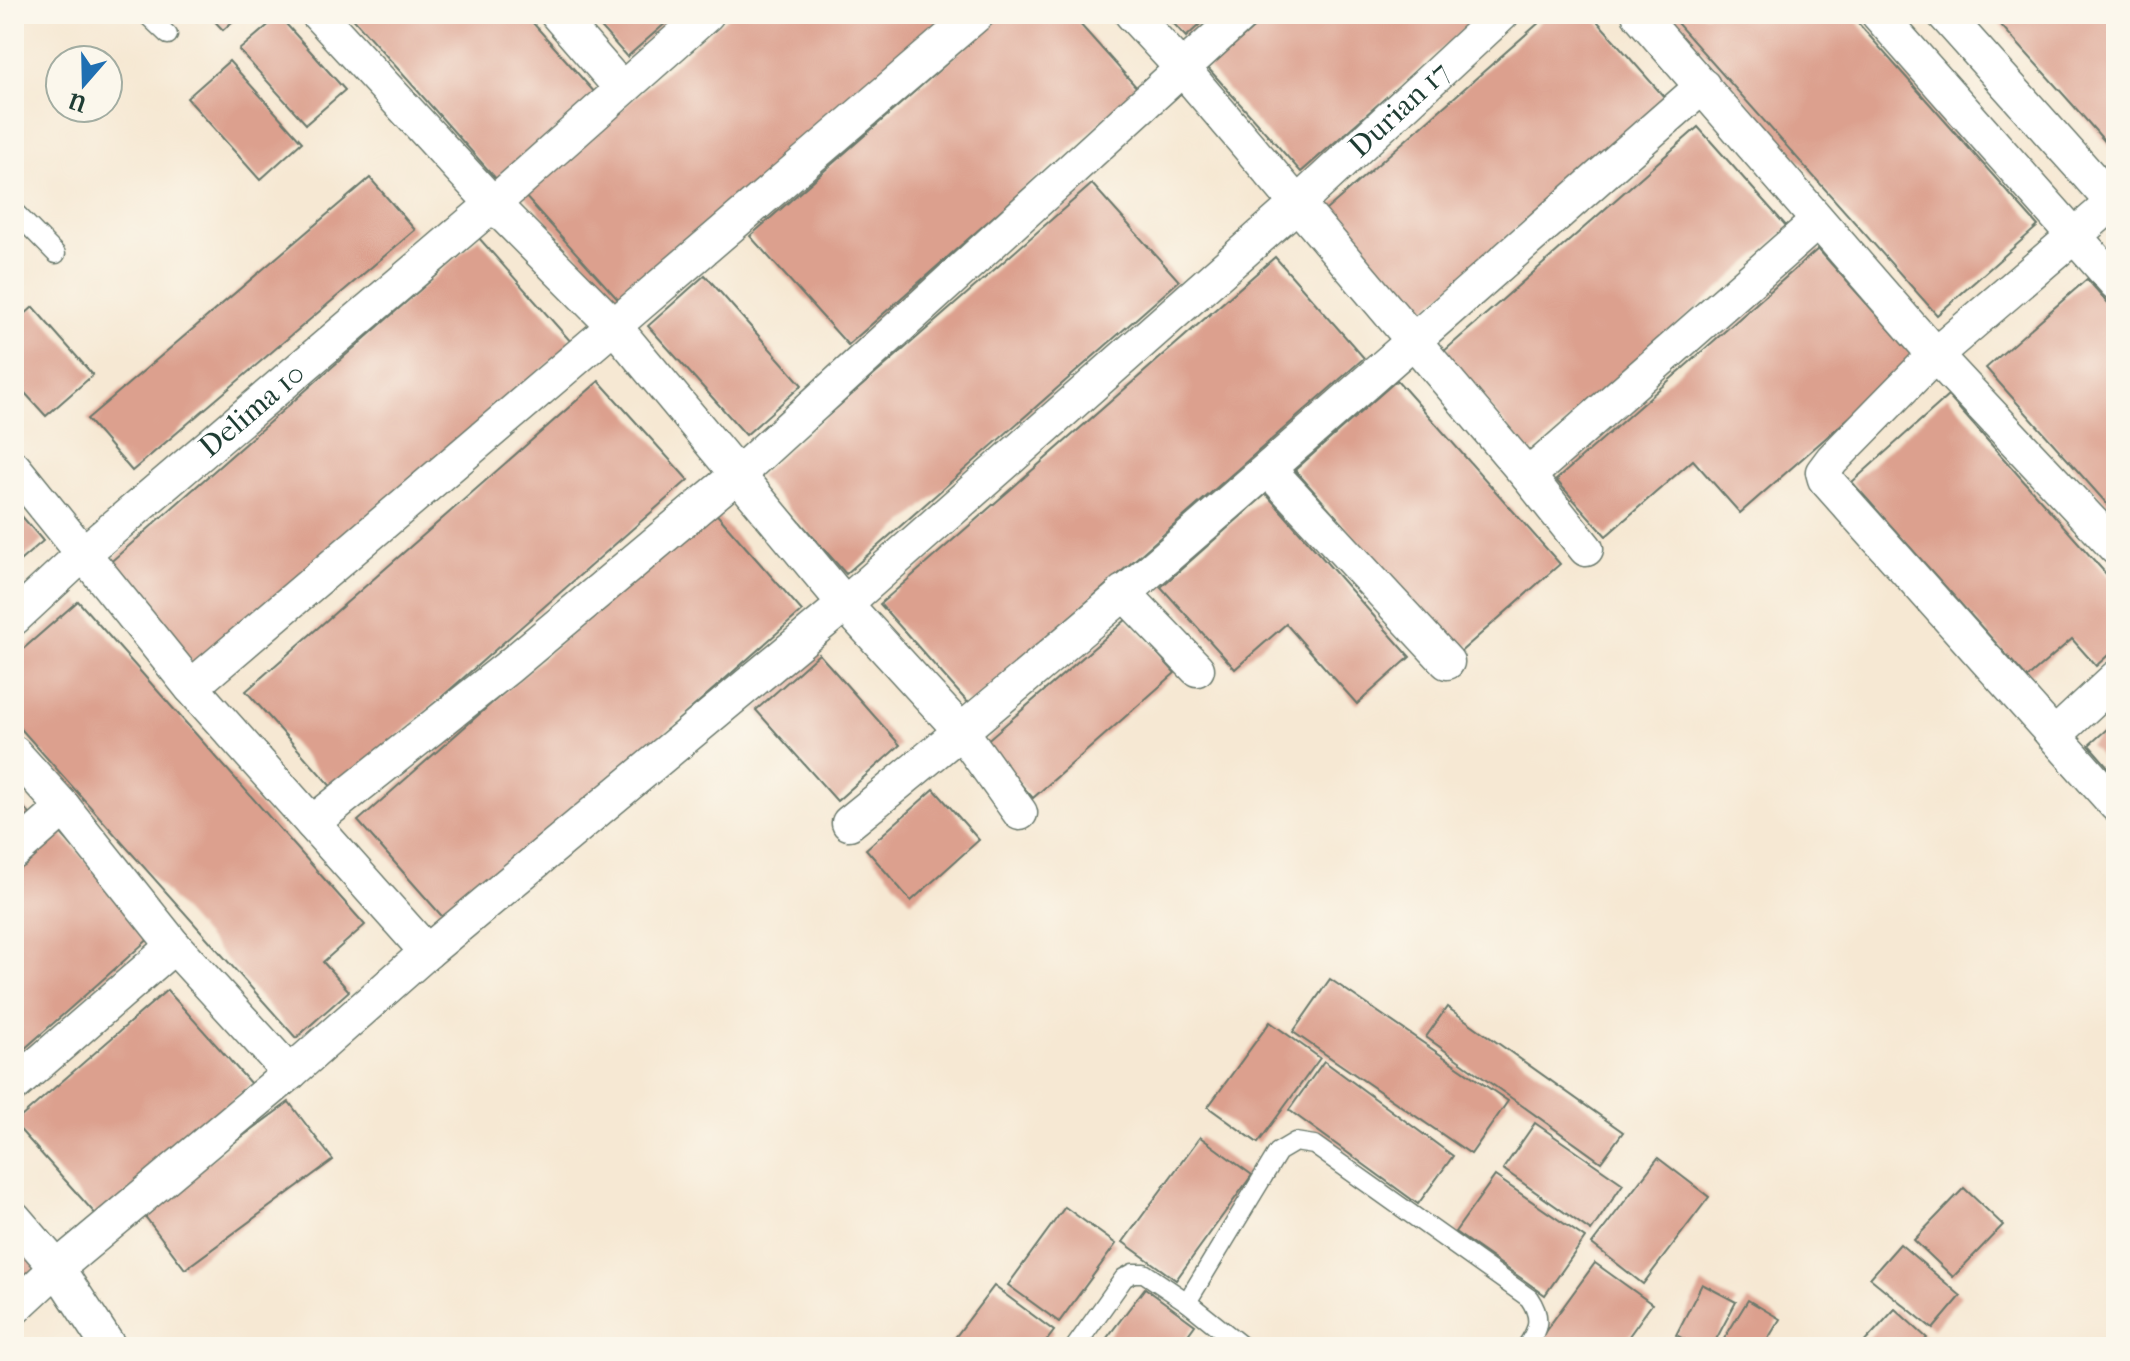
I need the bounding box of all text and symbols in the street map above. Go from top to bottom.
north arrow [44,44,124,124]
street label: Durian 17 [1342,54,1457,165]
text: U [64,86,91,117]
street label: Delima 10 [192,355,311,464]

